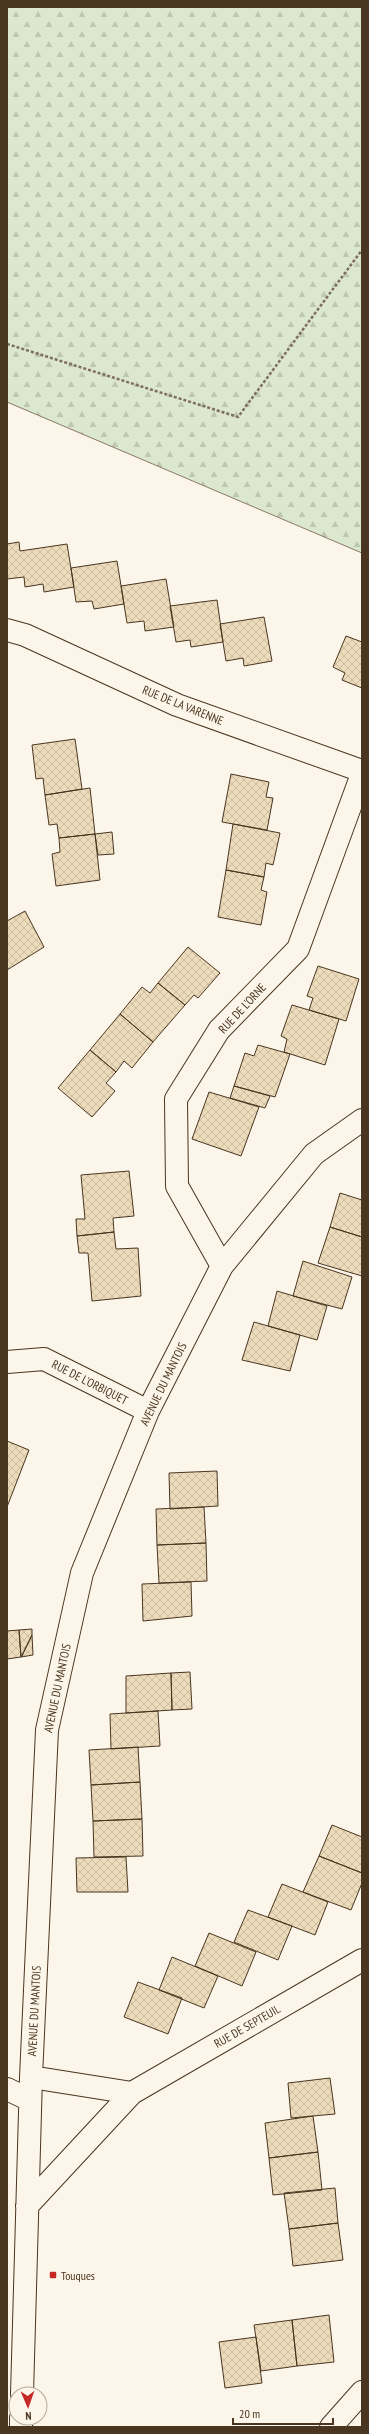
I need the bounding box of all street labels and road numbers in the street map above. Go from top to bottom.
street label: RUE DE LA VARENNE [140,682,226,728]
street label: RUE DE L'ORNE [215,980,269,1036]
street label: AVENUE DU MANTOIS [136,1340,190,1428]
street label: RUE DE L'ORBIQUET [49,1356,131,1408]
street label: AVENUE DU MANTOIS [40,1642,74,1734]
street label: AVENUE DU MANTOIS [24,1965,44,2057]
street label: RUE DE SEPTEUIL [211,2001,283,2051]

